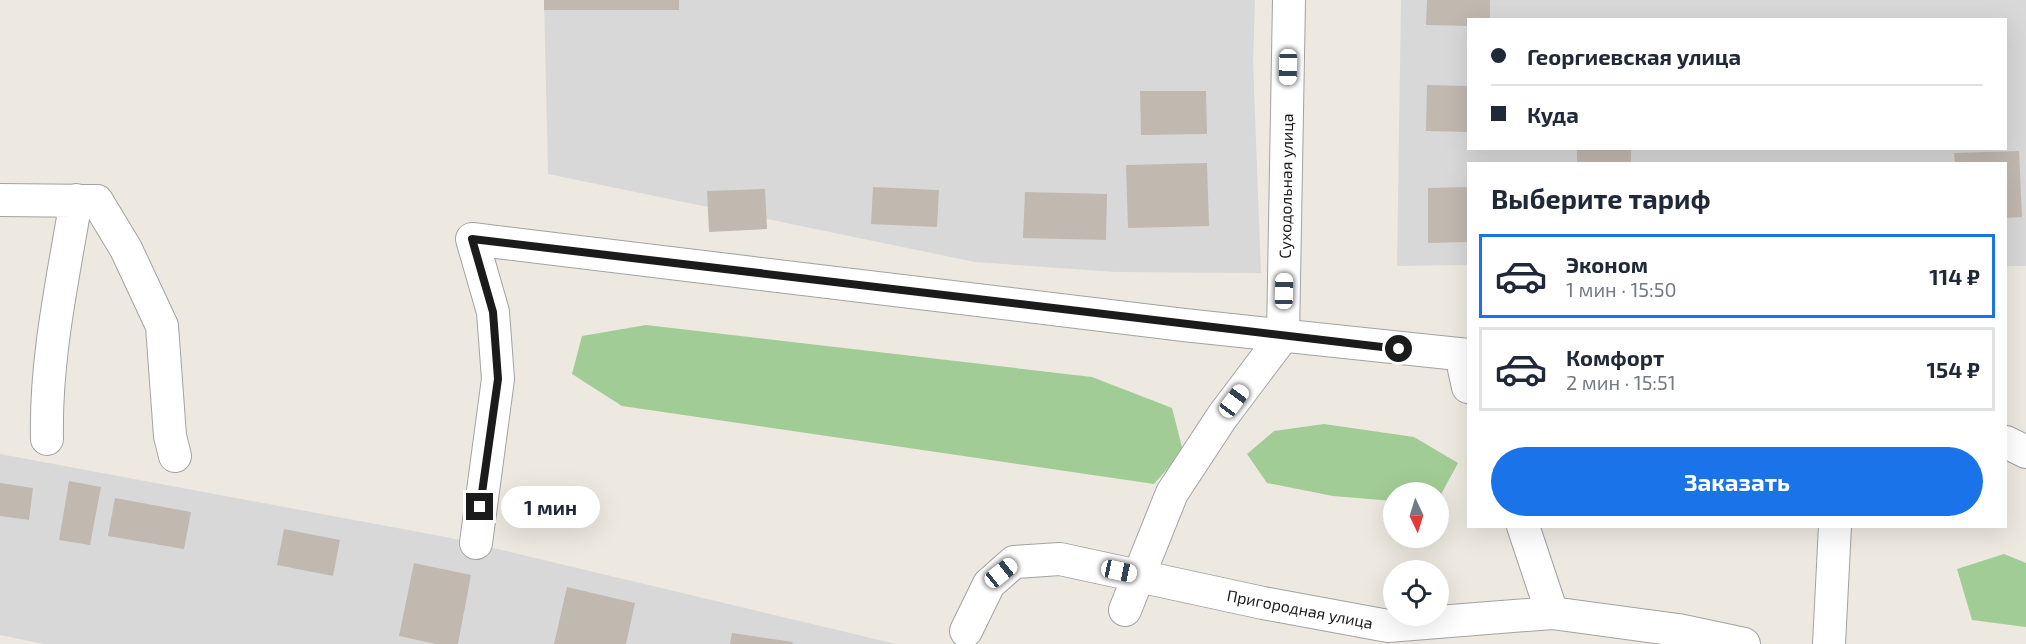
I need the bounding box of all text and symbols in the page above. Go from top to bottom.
text: Георгиевская улица [1527,43,1741,69]
car [1279,49,1297,85]
text: Куда [1527,101,1579,127]
street label: Суходольная улица [1275,113,1297,259]
text: Выберите тариф [1491,182,1711,214]
icon: car [1494,249,1548,303]
text: Эконом [1566,251,1648,277]
text: 114 ₽ [1929,263,1980,289]
car [1275,273,1293,309]
text: 1 мин · 15:50 [1566,277,1677,301]
route start [1385,335,1412,362]
icon: car [1494,342,1548,396]
text: Комфорт [1566,344,1664,370]
text: 154 ₽ [1927,356,1980,382]
text: 2 мин · 15:51 [1566,370,1676,394]
car [1216,381,1252,421]
button: Заказать [1491,447,1983,516]
north arrow [1383,482,1449,548]
map controls [1383,482,1449,626]
callout: 1 мин [501,486,600,528]
route end [466,493,493,520]
text: 1 мин [524,495,577,519]
car [981,555,1021,591]
car [1100,558,1138,584]
button: locate [1383,560,1449,626]
street label: Пригородная улица [1225,585,1375,633]

